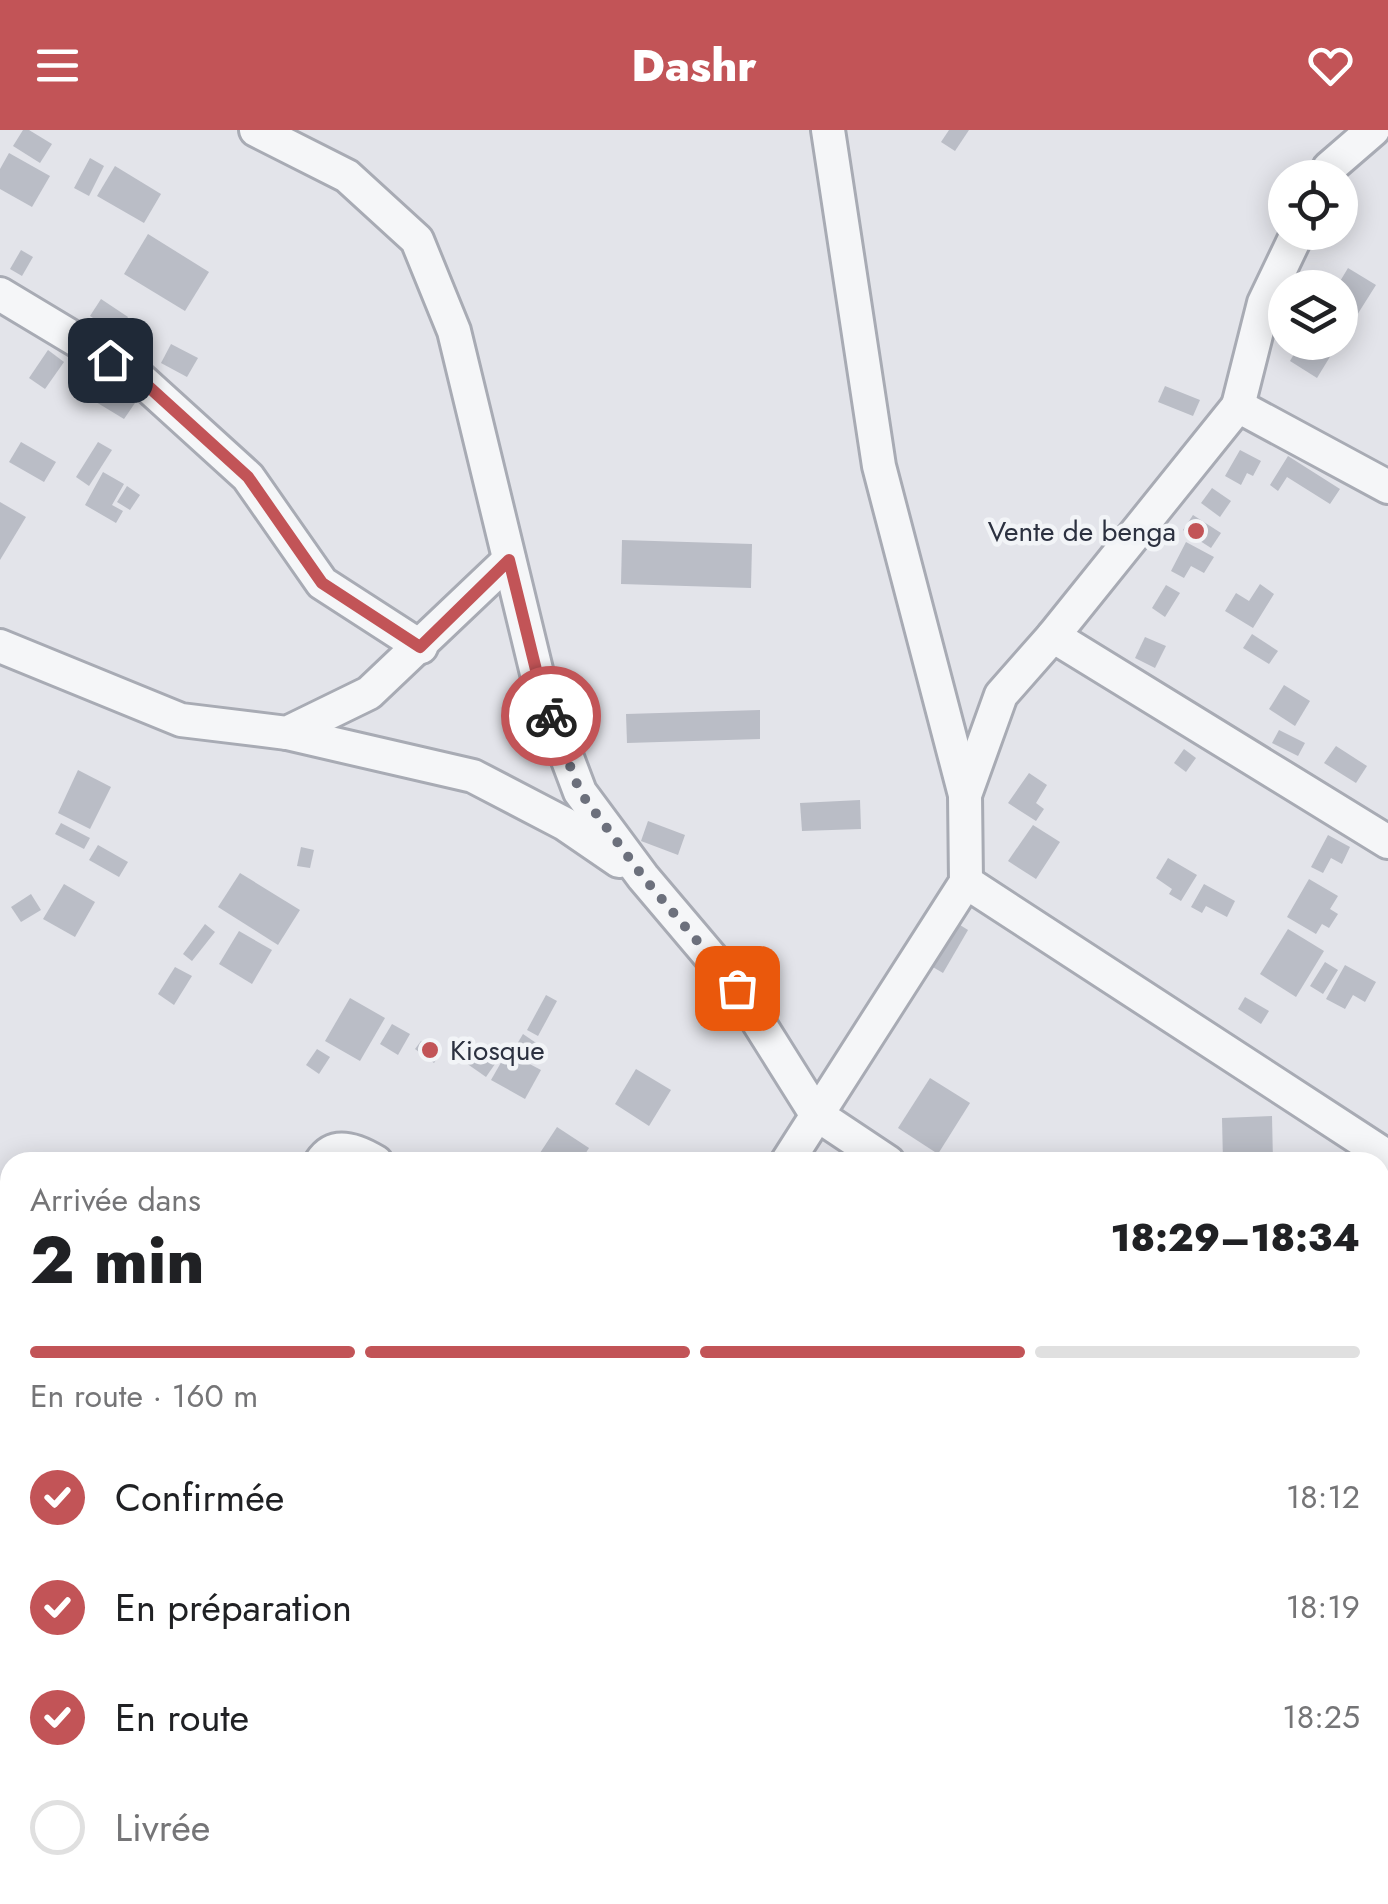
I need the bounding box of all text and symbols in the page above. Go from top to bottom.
text: Dashr [631,33,757,98]
icon: menu [30,38,85,93]
icon: heart [1303,38,1358,93]
map controls [1268,160,1358,360]
button: locate [1268,160,1358,250]
button: layers [1268,270,1358,360]
pin [68,318,153,403]
icon: home [83,333,138,388]
place label: Vente de benga [988,511,1176,552]
marker: Vente de benga [1185,520,1207,542]
courier [501,666,601,766]
icon: bike [524,689,579,744]
pin [695,946,780,1031]
icon: bag [710,961,765,1016]
place label: Kiosque [450,1030,545,1071]
marker: Kiosque [419,1039,441,1061]
text: Arrivée dans [30,1177,201,1223]
text: 18:29–18:34 [1111,1210,1360,1265]
text: 2 min [30,1213,205,1307]
text: En route · 160 m [30,1373,258,1419]
icon: check [30,1470,85,1525]
text: Confirmée [115,1470,284,1525]
text: 18:12 [1286,1474,1360,1520]
icon: check [30,1580,85,1635]
text: En préparation [115,1580,352,1635]
text: 18:19 [1286,1584,1360,1630]
icon: check [30,1690,85,1745]
text: En route [115,1690,249,1745]
text: 18:25 [1282,1694,1360,1740]
text: Livrée [115,1800,210,1855]

